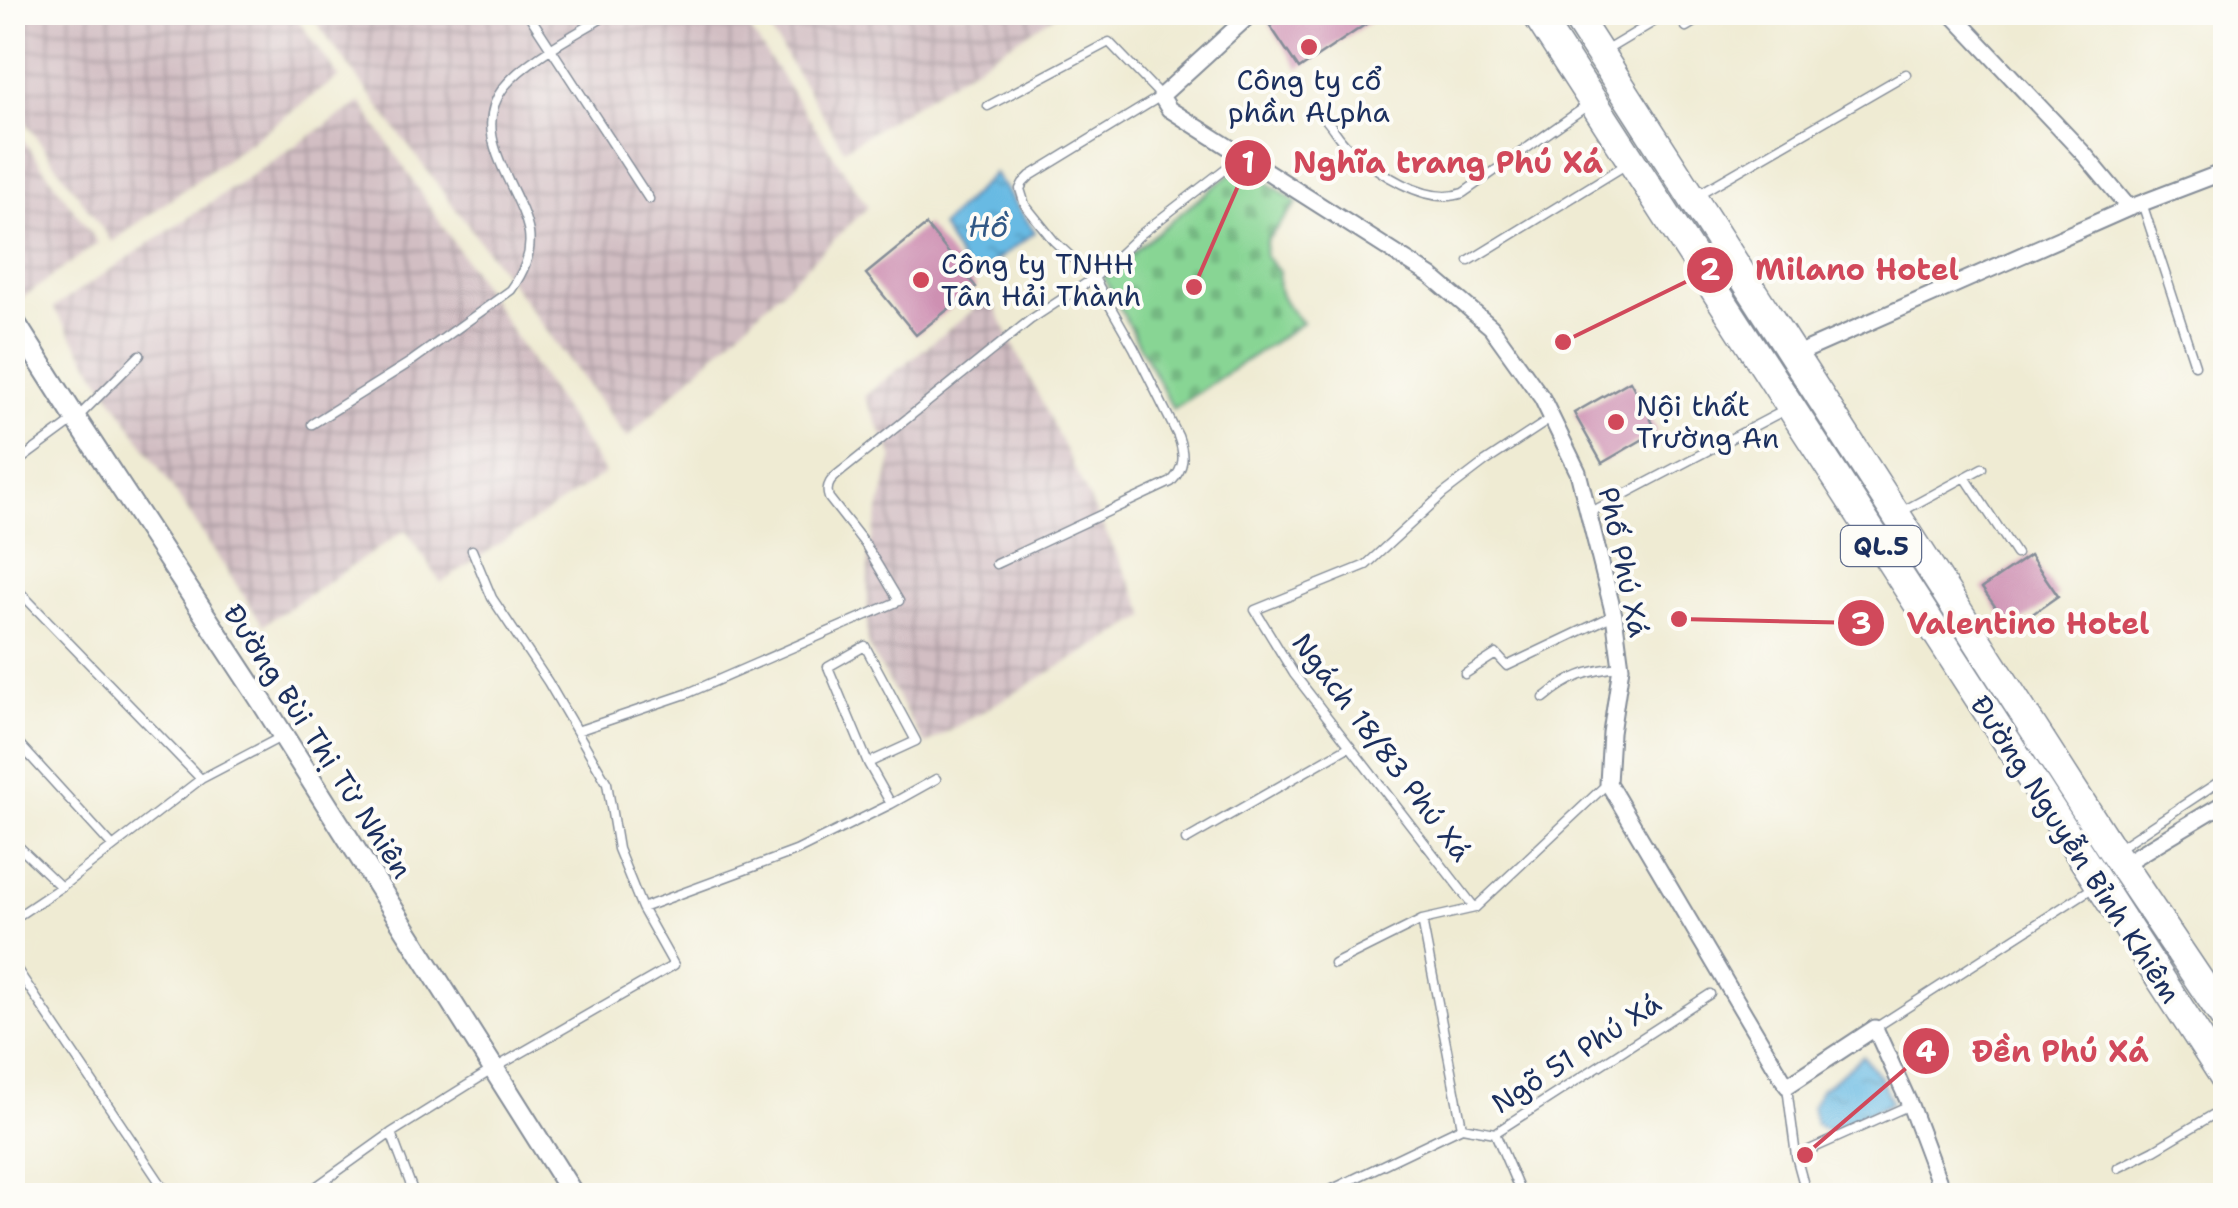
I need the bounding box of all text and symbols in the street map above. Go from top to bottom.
marker: Công ty cổ phần ALpha [1298,36,1320,58]
place label: Công ty cổ phần ALpha [1228,61,1390,131]
callout: Nghĩa trang Phú Xá [1223,133,1623,193]
text: 1 [1241,142,1255,183]
text: Nghĩa trang Phú Xá [1293,142,1603,183]
water label: Hồ [968,206,1009,247]
callout: Milano Hotel [1685,240,1979,300]
place label: Công ty TNHH Tân Hải Thành [941,245,1141,315]
text: 2 [1700,249,1721,290]
text: Milano Hotel [1755,249,1959,290]
marker: Công ty TNHH Tân Hải Thành [910,269,932,291]
place label: Nội thất Trường An [1636,387,1779,457]
marker: Nội thất Trường An [1605,411,1627,433]
street label: Phố Phú Xá [1590,483,1658,641]
road number: QL.5 [1841,526,1921,566]
callout: Valentino Hotel [1836,593,2169,653]
street label: Đường Bùi Thị Từ Nhiên [215,596,421,886]
text: 3 [1851,603,1872,644]
text: Valentino Hotel [1907,603,2149,644]
street label: Ngách 18/83 Phú Xá [1284,625,1480,869]
street label: Đường Nguyễn Bỉnh Khiêm [1962,688,2190,1010]
street label: Ngõ 51 Phú Xá [1484,984,1668,1122]
callout: Đền Phú Xá [1901,1021,2168,1081]
text: 4 [1916,1031,1937,1072]
text: Đền Phú Xá [1971,1031,2149,1072]

